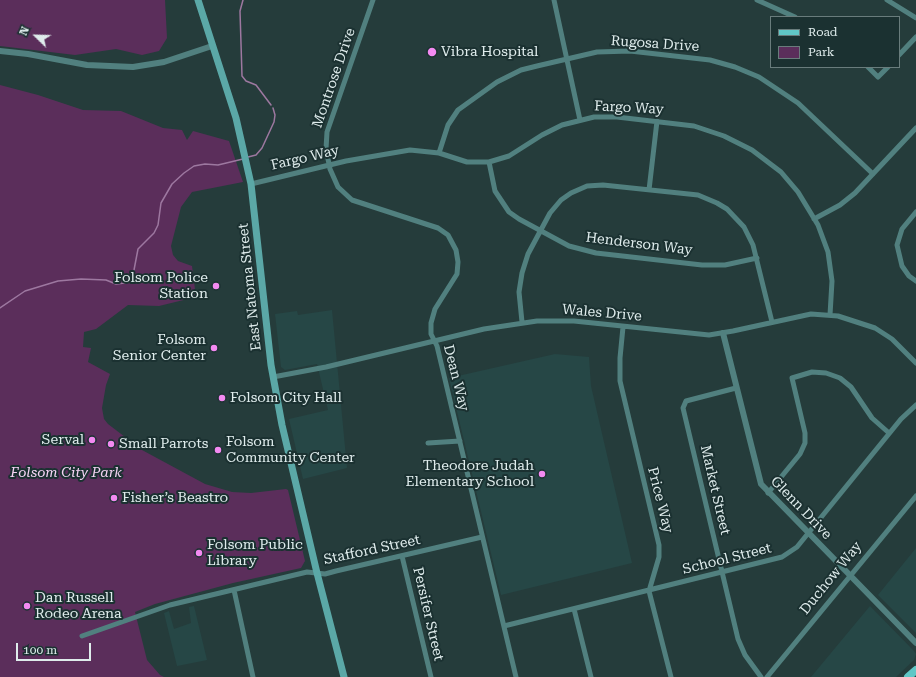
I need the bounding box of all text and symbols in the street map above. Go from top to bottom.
north arrow [16,16,56,56]
legend [770,16,900,68]
text: N [17,25,32,38]
text: Road [808,25,837,39]
street label: Montrose Drive [309,26,359,130]
street label: Rugosa Drive [610,33,700,55]
place label: Vibra Hospital [441,44,538,60]
text: Park [808,45,834,59]
marker: Vibra Hospital [426,46,438,58]
street label: Fargo Way [594,98,664,118]
street label: Fargo Way [269,142,341,174]
street label: East Natoma Street [235,222,265,352]
street label: Henderson Way [585,229,693,259]
place label: Folsom Police Station [114,270,208,302]
marker: Folsom Police Station [211,281,221,291]
street label: Wales Drive [561,301,643,325]
place label: Folsom Senior Center [113,332,206,364]
marker: Folsom Senior Center [209,343,219,353]
street label: Dean Way [440,343,472,413]
place label: Folsom City Hall [230,390,342,406]
marker: Folsom City Hall [217,393,227,403]
place label: Serval [42,432,84,448]
place label: Folsom Community Center [226,434,355,466]
marker: Serval [87,435,97,445]
place label: Small Parrots [119,436,208,452]
marker: Small Parrots [106,439,116,449]
street label: Market Street [697,443,733,537]
marker: Folsom Community Center [213,445,223,455]
place label: Theodore Judah Elementary School [406,458,534,490]
park label: Folsom City Park [10,465,122,481]
street label: Price Way [644,465,676,535]
marker: Theodore Judah Elementary School [537,469,547,479]
street label: Glenn Drive [767,473,835,543]
place label: Fisher’s Beastro [122,490,228,506]
marker: Fisher’s Beastro [109,493,119,503]
street label: Stafford Street [322,532,422,568]
place label: Folsom Public Library [207,537,303,570]
street label: Duchow Way [796,538,866,618]
street label: School Street [681,540,773,578]
marker: Folsom Public Library [194,548,204,558]
street label: Persifer Street [409,565,447,663]
place label: Dan Russell Rodeo Arena [35,590,122,622]
marker: Dan Russell Rodeo Arena [22,601,32,611]
scale bar [18,635,93,661]
text: 100 m [23,643,57,657]

